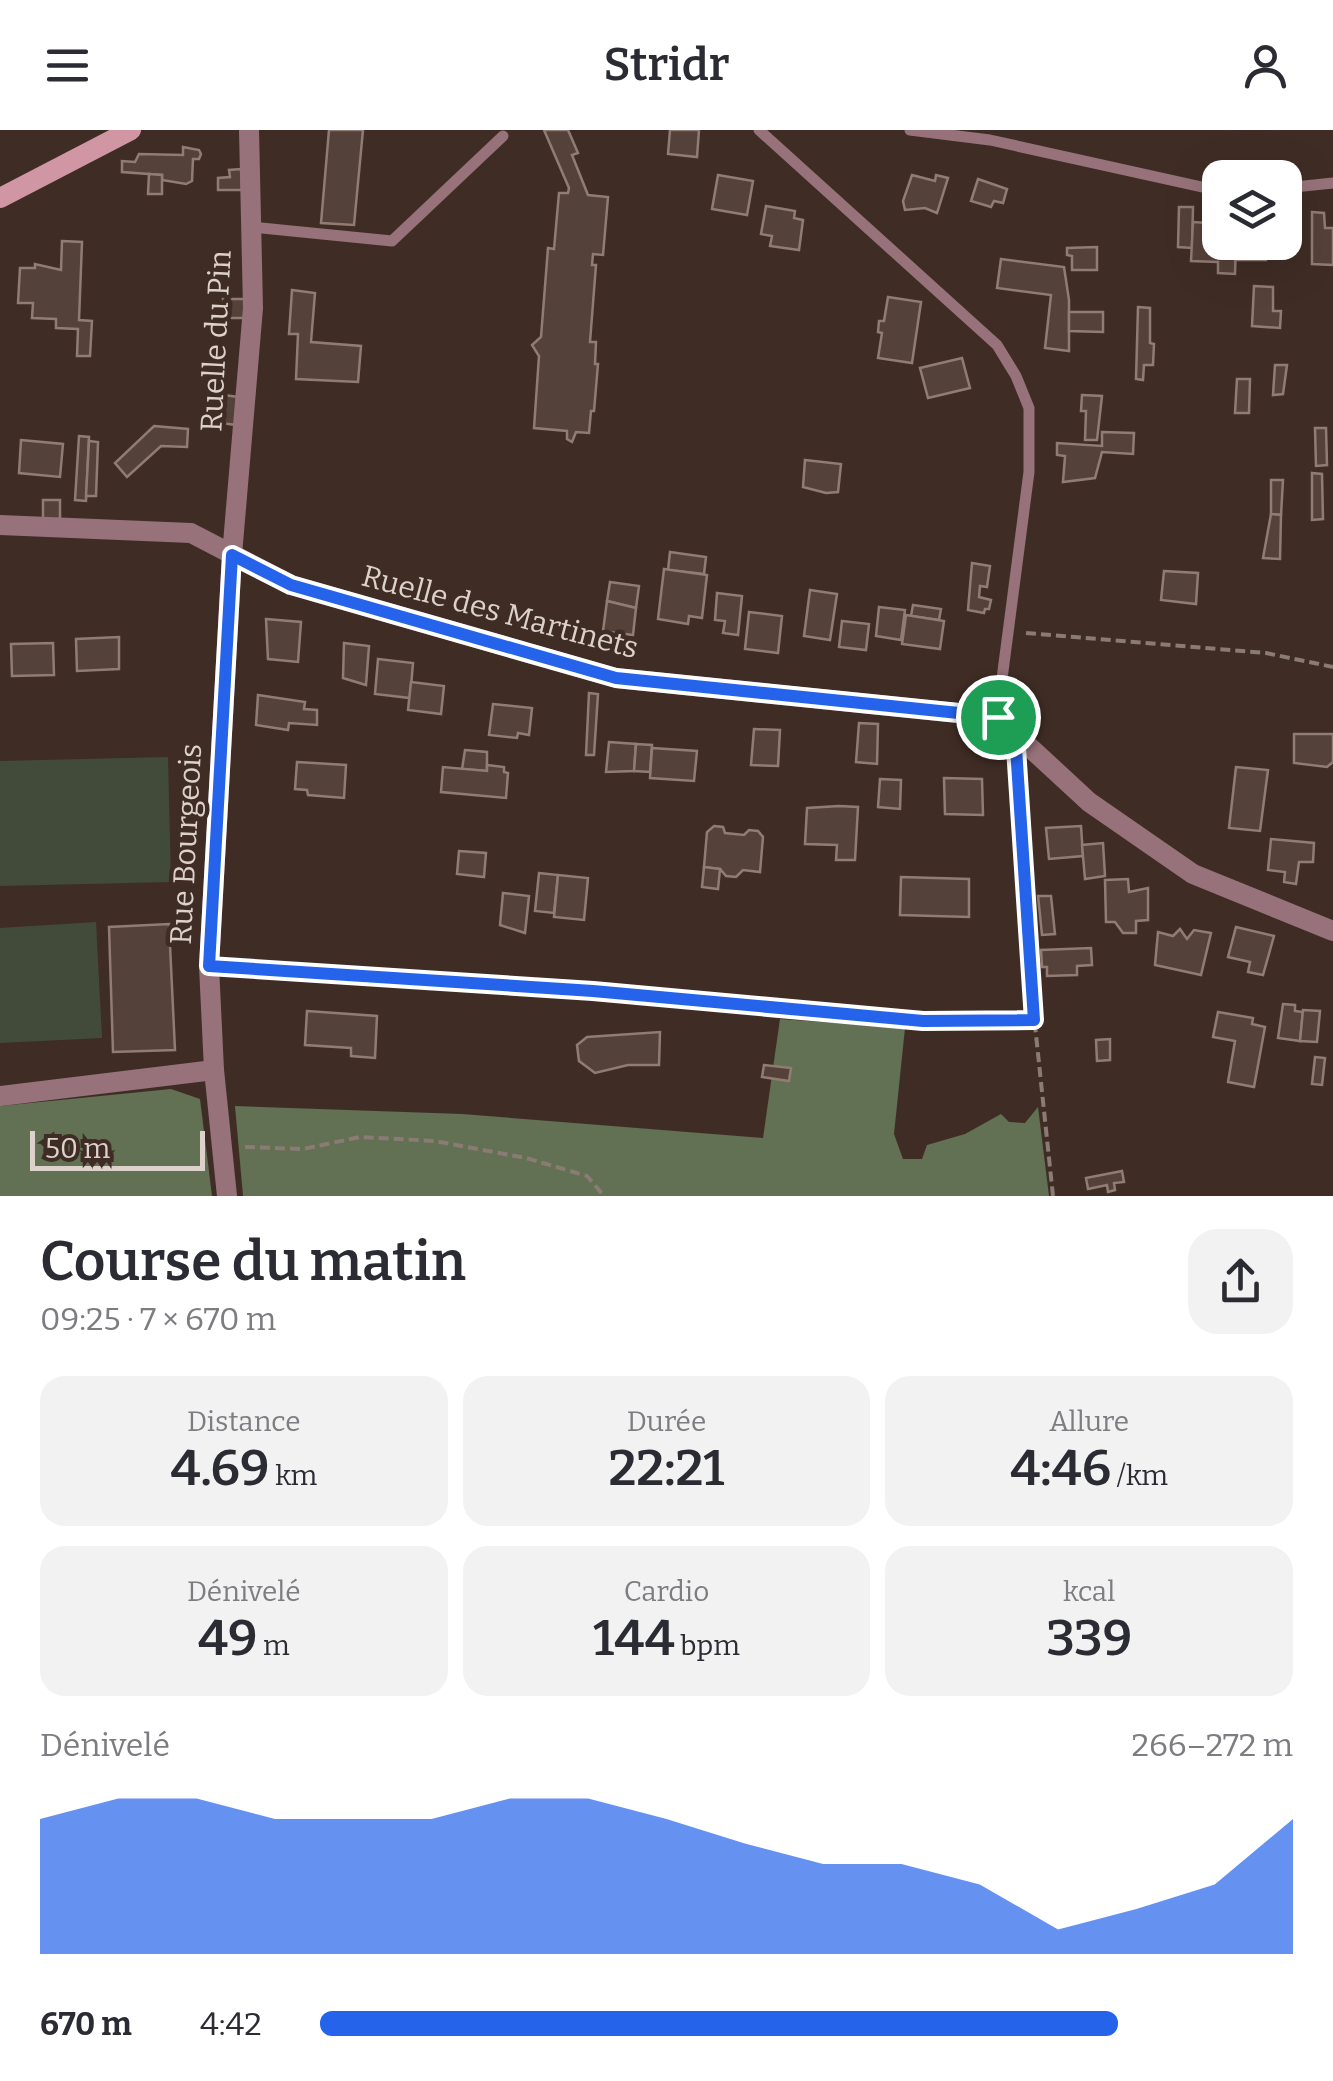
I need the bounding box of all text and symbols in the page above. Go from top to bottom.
icon: menu [40,38,95,93]
text: Stridr [603,38,730,92]
icon: person [1238,38,1293,93]
map controls [1202,160,1302,260]
button: layers [1202,160,1302,260]
street label: Ruelle du Pin [193,249,239,433]
street label: Ruelle des Martinets [358,558,642,666]
pin [956,675,1041,760]
icon: arrive [971,690,1026,745]
street label: Rue Bourgeois [163,743,209,945]
scale bar [30,1126,205,1170]
text: 50 m [45,1132,110,1165]
text: Course du matin [40,1229,466,1295]
button: share [1188,1229,1293,1334]
text: 09:25 · 7 × 670 m [40,1300,276,1338]
text: Distance [187,1405,301,1438]
text: Durée [627,1405,706,1438]
text: Allure [1049,1405,1129,1438]
text: 4.69 [170,1438,270,1498]
text: 22:21 [608,1438,724,1498]
text: 4:46 [1010,1438,1111,1498]
text: km [270,1459,317,1492]
text: /km [1111,1459,1168,1492]
text: Dénivelé [187,1575,301,1608]
text: Cardio [624,1575,709,1608]
text: kcal [1063,1575,1115,1608]
text: 49 [198,1608,257,1668]
text: 144 [593,1608,675,1668]
text: 339 [1046,1608,1132,1668]
text: m [257,1629,290,1662]
text: bpm [675,1629,740,1662]
text: Dénivelé [40,1726,170,1764]
text: 266–272 m [1132,1726,1293,1764]
text: 670 m [40,2005,132,2043]
text: 4:42 [200,2005,262,2043]

